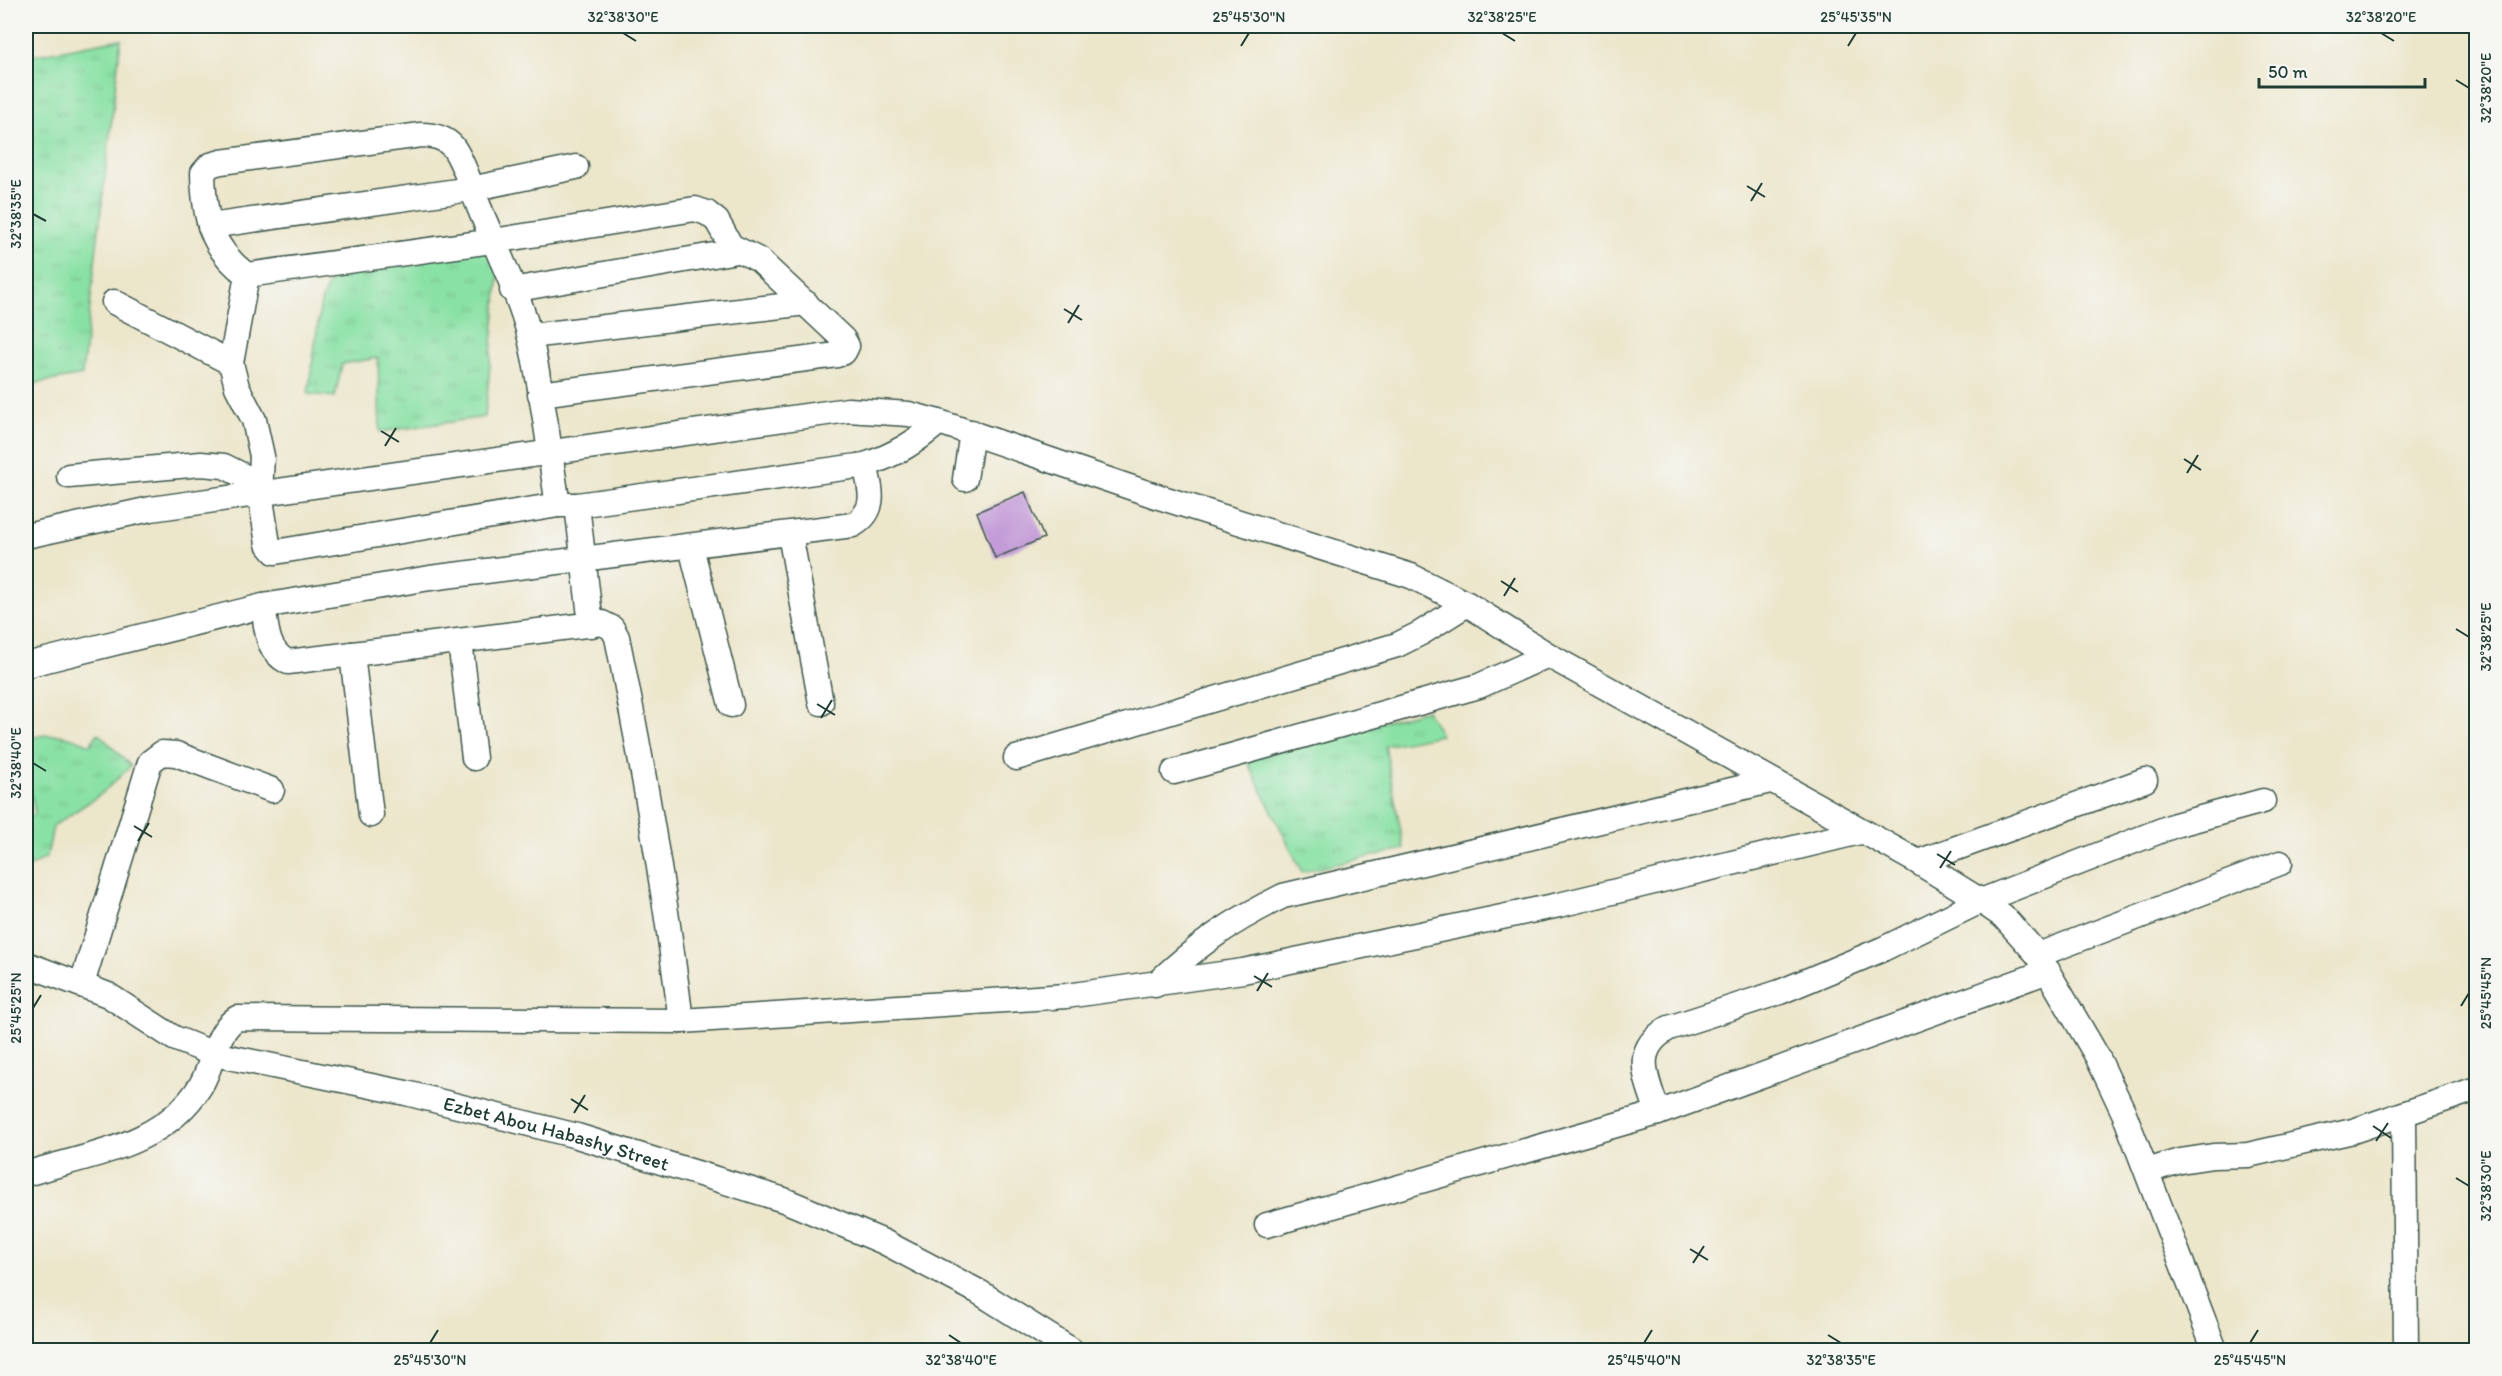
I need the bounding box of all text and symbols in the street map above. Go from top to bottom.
text: 32°38'30"E [588,8,658,26]
text: 25°45'30"N [1213,8,1285,26]
text: 32°38'25"E [1467,8,1537,26]
text: 25°45'35"N [1820,8,1892,26]
text: 32°38'20"E [2346,8,2416,26]
scale bar [2259,51,2426,89]
text: 32°38'20"E [2477,53,2495,123]
text: 50 m [2268,61,2308,83]
text: 32°38'35"E [7,179,25,249]
text: 32°38'25"E [2477,602,2495,672]
text: 32°38'40"E [7,727,25,799]
text: 25°45'45"N [2477,957,2495,1029]
text: 25°45'25"N [7,972,25,1044]
street label: Ezbet Abou Habashy Street [441,1091,672,1176]
text: 32°38'30"E [2477,1151,2495,1221]
text: 25°45'30"N [394,1351,466,1369]
text: 32°38'40"E [925,1351,997,1369]
text: 25°45'40"N [1607,1351,1681,1369]
text: 32°38'35"E [1806,1351,1876,1369]
text: 25°45'45"N [2214,1351,2286,1369]

